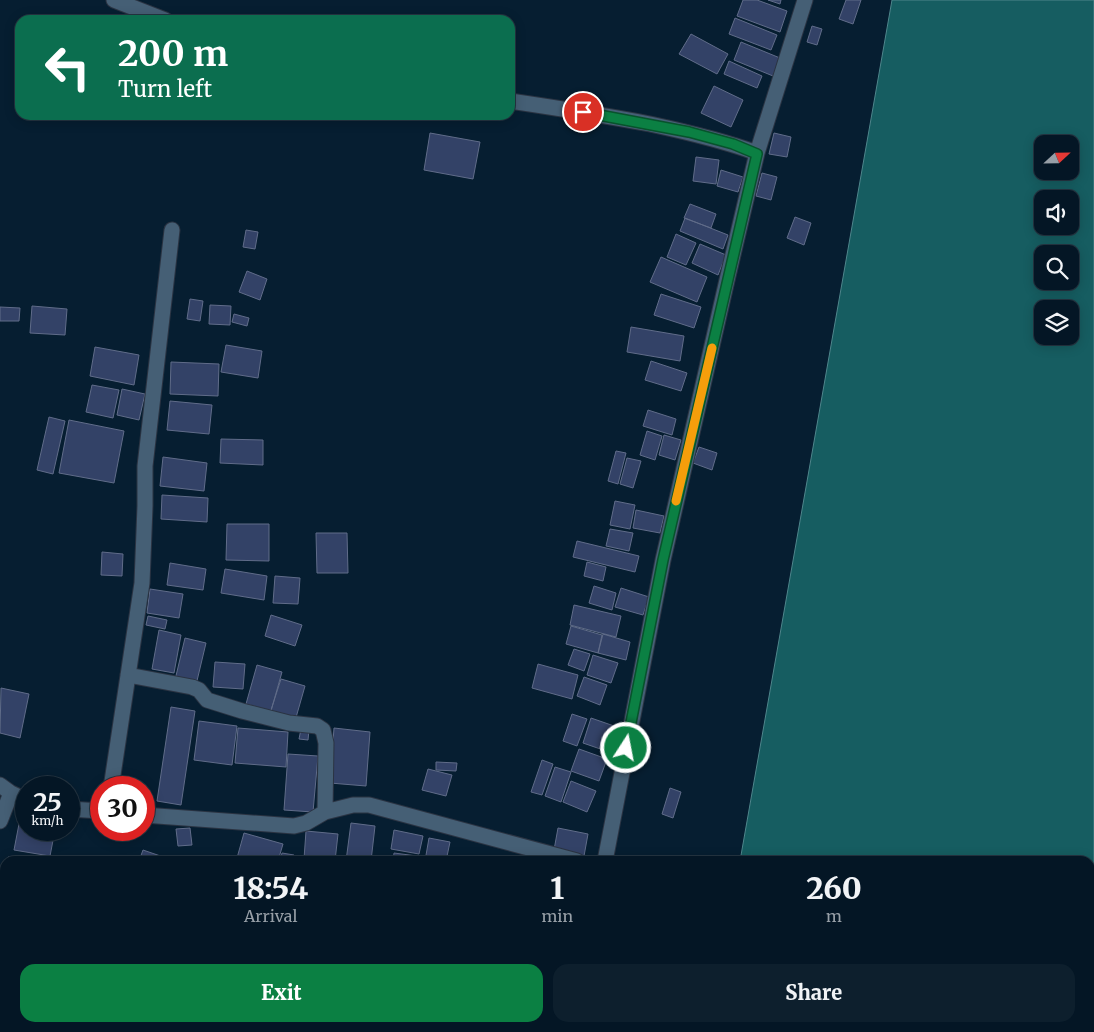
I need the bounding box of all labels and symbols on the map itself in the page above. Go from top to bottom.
pin [562,91,604,133]
north arrow [1034,135,1079,180]
position arrow [599,721,651,773]
speed limit sign: 30 [90,776,155,841]

